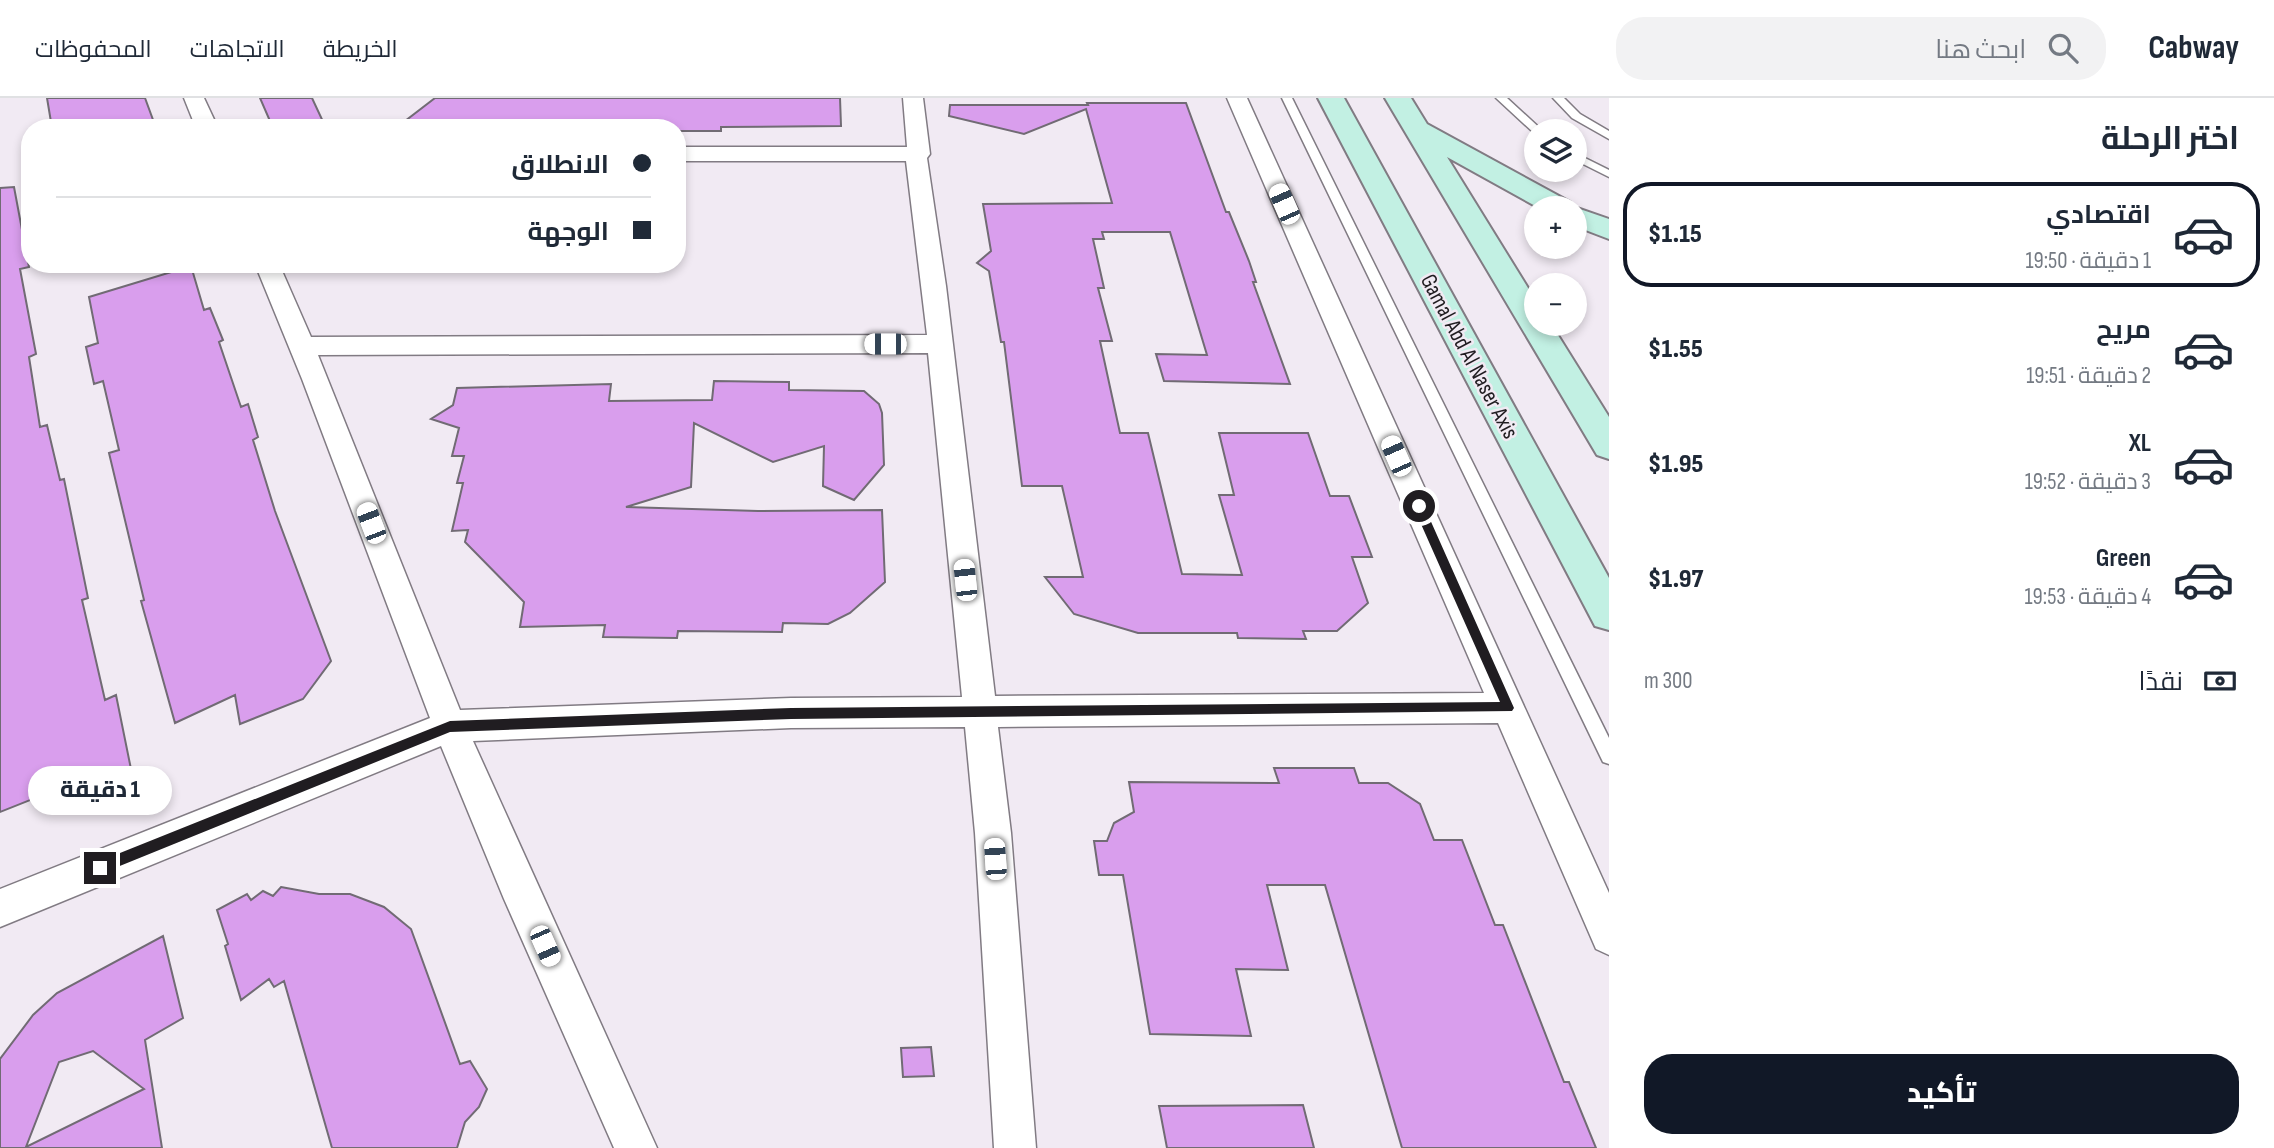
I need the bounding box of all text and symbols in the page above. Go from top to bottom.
search box [1616,17,2106,80]
text: Cabway [2148,28,2239,68]
icon: search [2044,29,2082,67]
text: المحفوظات [35,35,152,64]
text: الاتجاهات [190,35,285,64]
text: الخريطة [323,35,398,64]
text: ابحث هنا [1935,35,2026,66]
map controls [1524,119,1587,336]
button: layers [1524,119,1587,182]
text: اختر الرحلة [2101,120,2239,159]
text: الانطلاق [511,150,609,181]
car [1266,181,1303,227]
button: + [1524,196,1587,259]
text: اقتصادي [2046,200,2151,231]
icon: car [2172,203,2235,266]
text: الوجهة [528,217,609,248]
text: $1.15 [1648,219,1702,250]
text: 1 دقيقة · 19:50 [2025,247,2151,275]
street label: Gamal Abd Al Naser Axis [1414,269,1524,444]
button: − [1524,273,1587,336]
text: مريح [2096,315,2151,346]
icon: car [2172,318,2235,381]
car [865,334,907,355]
text: $1.55 [1648,334,1703,365]
text: 2 دقيقة · 19:51 [2026,362,2151,390]
text: XL [2129,428,2151,459]
car [1378,433,1415,479]
icon: car [2172,433,2235,496]
text: $1.95 [1648,449,1703,480]
text: 3 دقيقة · 19:52 [2025,468,2151,496]
route start [1403,490,1435,522]
car [354,500,389,546]
text: Green [2096,543,2151,574]
icon: car [2172,548,2235,611]
car [953,558,978,602]
text: $1.97 [1648,564,1703,595]
text: 4 دقيقة · 19:53 [2025,583,2151,611]
icon: cash [2201,662,2239,700]
text: 300 m [1644,667,1693,695]
text: نقدًا [2139,667,2183,698]
callout: 1 دقيقة [28,766,172,816]
text: 1 دقيقة [60,776,140,804]
car [984,837,1007,881]
route end [84,852,116,884]
car [527,923,564,969]
button: تأكيد [1644,1054,2239,1134]

